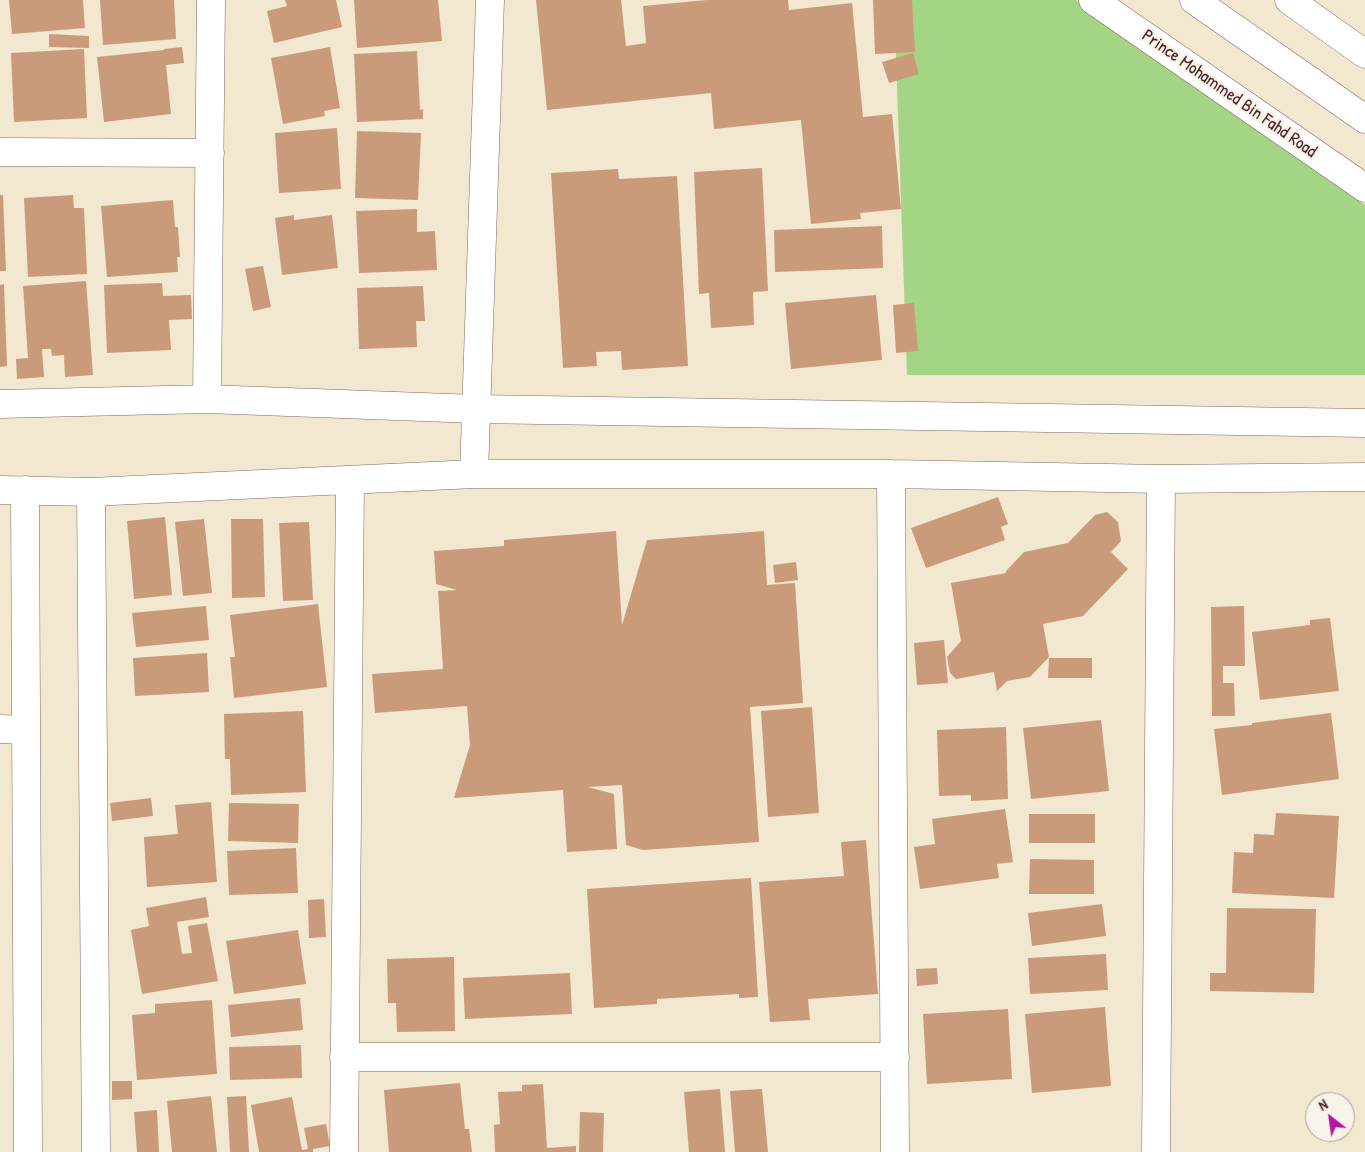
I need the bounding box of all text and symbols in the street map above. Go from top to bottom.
street label: Prince Mohammed Bin Fahd Road [1137,25,1321,163]
north arrow [1305,1092,1355,1142]
text: N [1315,1094,1331,1115]

